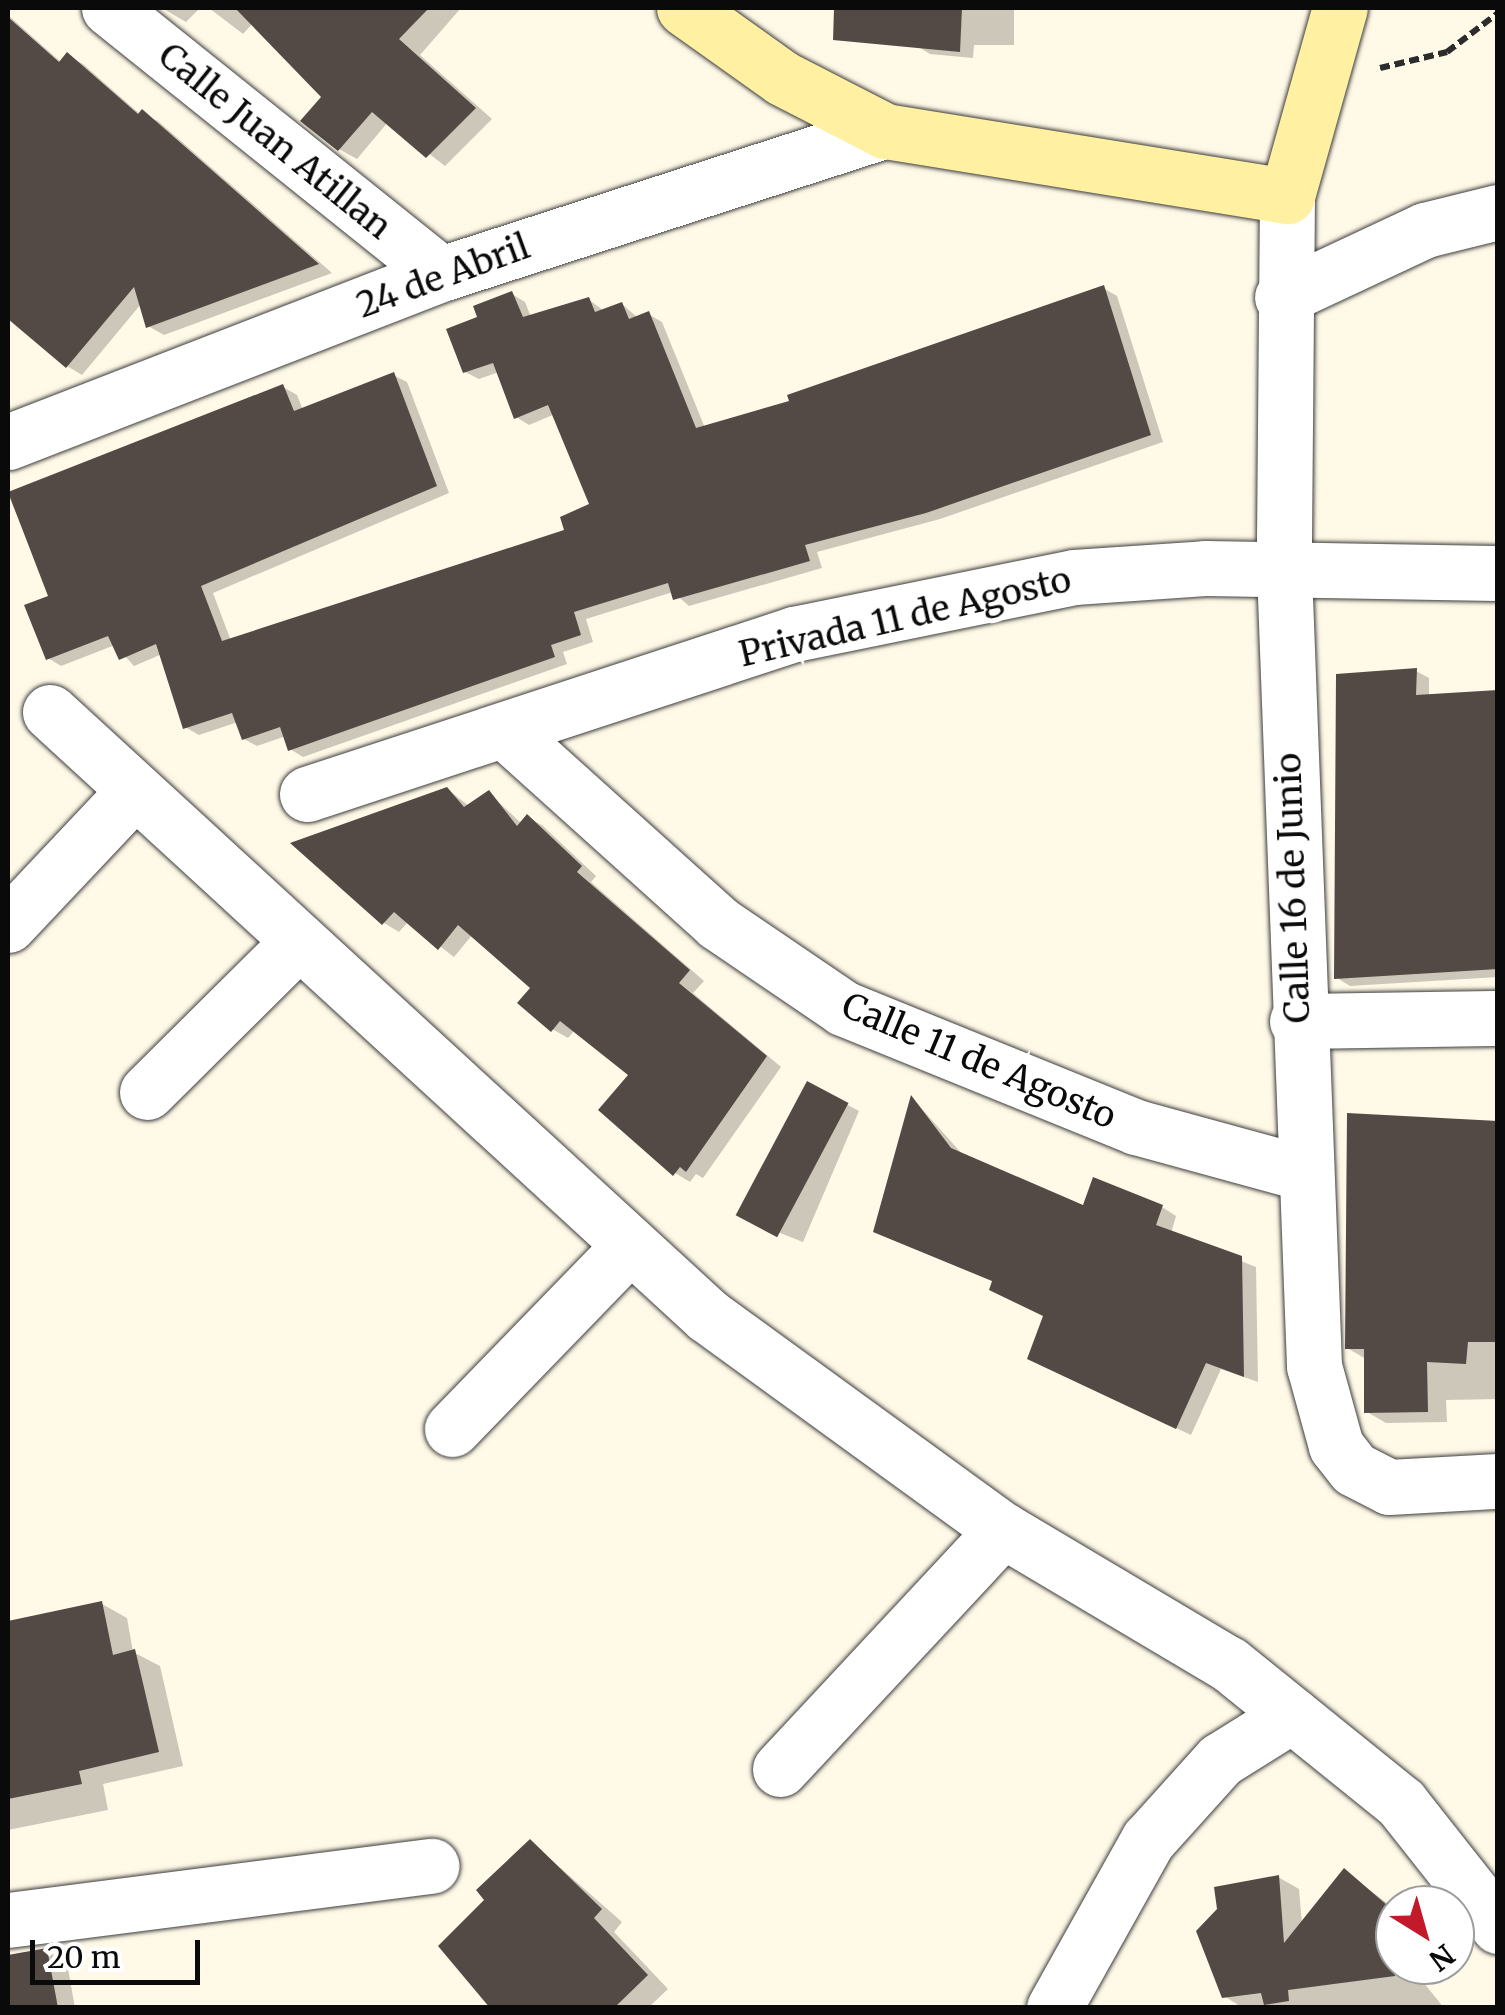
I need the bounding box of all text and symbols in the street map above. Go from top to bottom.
street label: Calle Juan Atillan [150,34,400,248]
street label: 24 de Abril [351,225,535,327]
street label: Privada 11 de Agosto [735,558,1075,676]
street label: Calle 16 de Junio [1267,752,1319,1024]
street label: Calle 11 de Agosto [836,984,1122,1138]
north arrow [1375,1885,1475,1985]
scale bar [35,1920,205,1982]
text: N [1422,1936,1462,1978]
text: 20 m [47,1938,120,1976]

